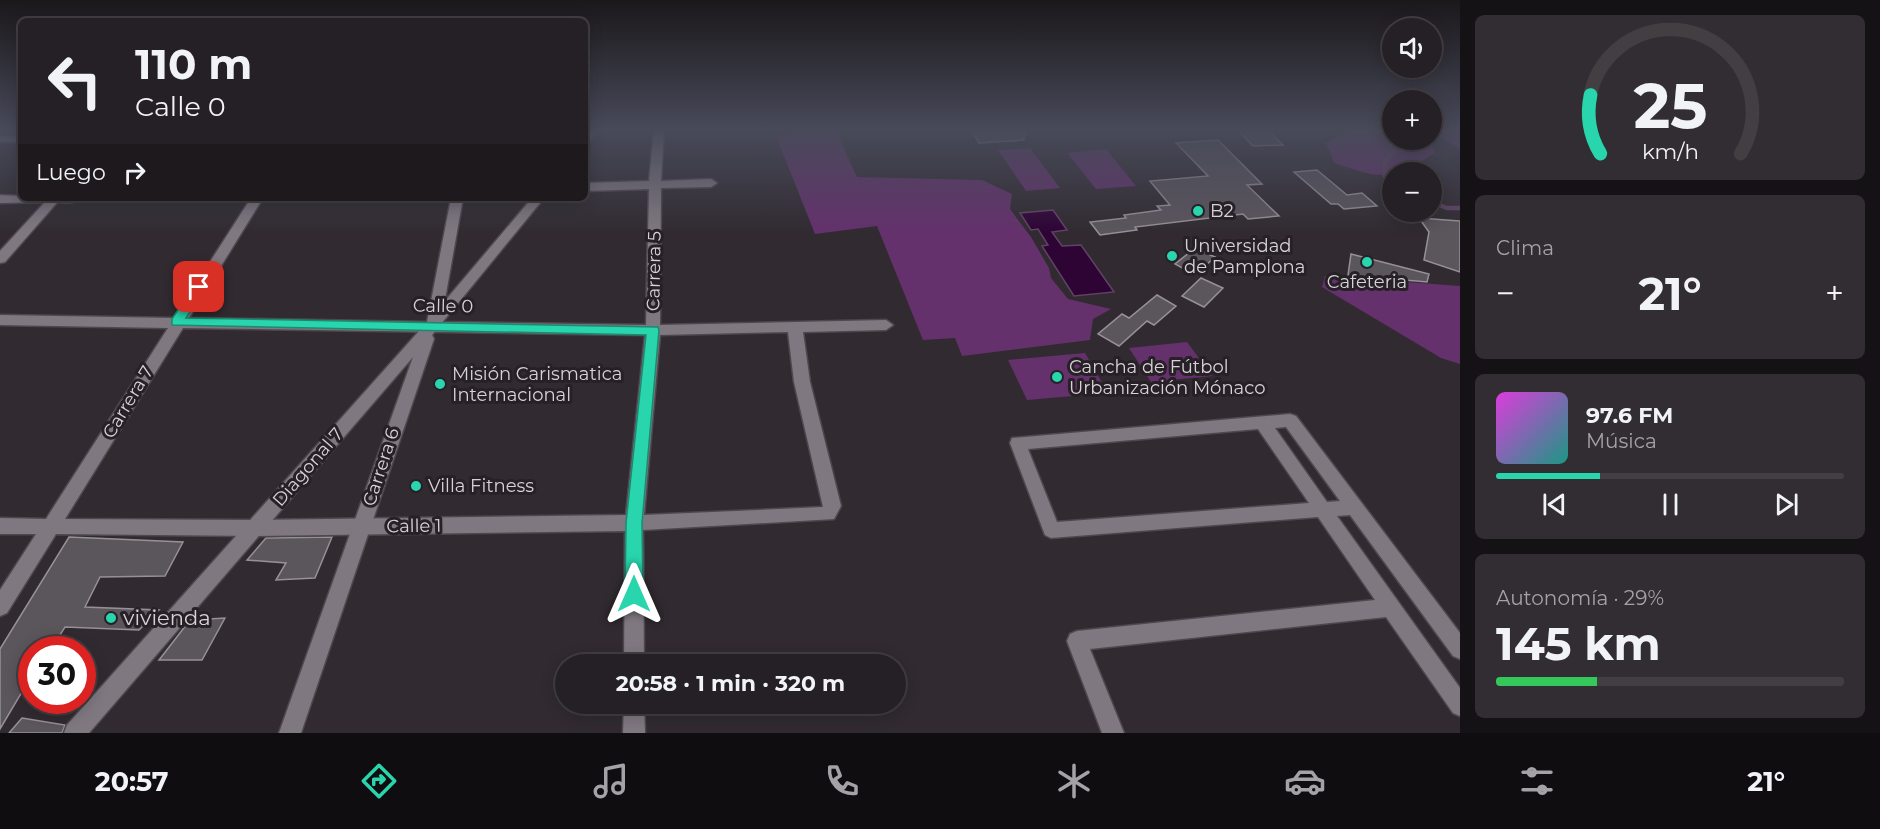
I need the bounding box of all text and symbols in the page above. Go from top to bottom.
map controls [1382,18,1442,222]
button: sound [1382,18,1442,78]
text: 110 m [135,38,252,90]
icon: left [36,42,114,120]
text: 25 [1633,68,1707,144]
text: Calle 0 [135,90,226,123]
button: + [1382,90,1442,150]
text: km/h [1641,139,1699,165]
icon: right [118,156,151,189]
text: Luego [36,159,106,186]
button: − [1382,162,1442,222]
place label: B2 [1210,200,1234,222]
marker: B2 [1191,204,1205,218]
street label: Carrera 5 [642,231,666,311]
place label: Universidad de Pamplona [1184,235,1305,278]
text: Clima [1496,236,1554,260]
marker: Universidad de Pamplona [1165,249,1179,263]
marker: Cafeteria [1360,255,1374,269]
pin [173,261,224,312]
text: 21° [1638,266,1702,321]
icon: arrive [182,270,215,303]
place label: Cafeteria [1327,271,1407,293]
text: − [1496,273,1515,313]
text: + [1825,273,1844,313]
street label: Calle 0 [413,294,473,318]
place label: Cancha de Fútbol Urbanización Mónaco [1069,356,1265,399]
street label: Carrera 7 [98,362,158,442]
place label: Misión Carismatica Internacional [452,363,622,406]
marker: Cancha de Fútbol Urbanización Mónaco [1050,370,1064,384]
marker: Misión Carismatica Internacional [433,377,447,391]
text: 97.6 FM [1586,402,1673,429]
street label: Diagonal 7 [268,423,348,511]
street label: Carrera 6 [358,425,404,509]
text: Música [1586,429,1657,453]
place label: Villa Fitness [428,475,534,497]
marker: Villa Fitness [409,479,423,493]
icon: previous [1538,488,1571,521]
icon: pause [1654,488,1687,521]
icon: next [1770,488,1803,521]
street label: Calle 1 [386,515,442,537]
position arrow [602,562,666,626]
text: Autonomía · 29% [1496,586,1664,610]
place label: vivienda [123,605,211,630]
marker: vivienda [104,611,118,625]
text: 145 km [1496,616,1661,671]
speed limit sign: 30 [18,636,96,714]
text: 20:58 · 1 min · 320 m [616,670,845,697]
icon: directions [358,760,400,802]
icon: music [590,760,632,802]
icon: phone [821,760,863,802]
icon: climate [1053,760,1095,802]
icon: car [1284,760,1326,802]
icon: filters [1516,760,1558,802]
text: 20:57 [95,765,169,798]
text: 21° [1747,765,1785,798]

